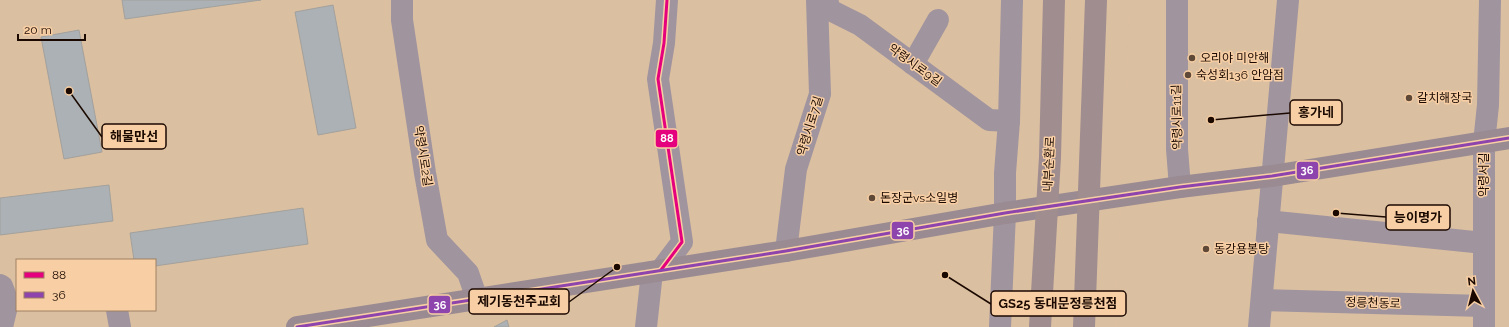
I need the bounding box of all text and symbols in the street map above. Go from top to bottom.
scale bar [18,16,85,42]
text: 20 m [24,23,52,37]
street label: 약령시로9길 [886,41,944,89]
place label: 오리야 미안해 [1200,51,1269,65]
marker: 오리야 미안해 [1187,53,1197,63]
place label: 숙성회136 안암점 [1196,68,1284,82]
marker: 숙성회136 안암점 [1183,70,1193,80]
street label: 약령시로11길 [1169,84,1185,150]
place label: 갈치해장국 [1417,91,1472,105]
marker: 갈치해장국 [1404,93,1414,103]
street label: 약령시로7길 [794,94,826,158]
callout: 홍가네 [1290,100,1342,125]
text: 홍가네 [1298,105,1334,120]
callout: 해물만선 [102,124,166,149]
street label: 약령시로2길 [411,125,435,187]
text: 해물만선 [110,129,158,144]
line badge: 88 [655,129,678,148]
text: 88 [660,132,674,145]
street label: 내부순환로 [1041,136,1057,192]
street label: 약령서길 [1477,153,1491,197]
line badge: 36 [1296,161,1319,180]
text: 36 [1301,164,1314,177]
place label: 돈장군vs소일병 [880,191,958,205]
marker: 돈장군vs소일병 [867,193,877,203]
callout: 능이명가 [1386,205,1450,230]
text: 능이명가 [1394,210,1442,225]
line badge: 36 [891,221,914,240]
text: 36 [897,225,910,238]
place label: 동강용봉탕 [1214,242,1269,256]
marker: 동강용봉탕 [1201,244,1211,254]
legend [16,259,156,311]
text: 88 [52,268,66,282]
north arrow [1453,271,1493,311]
text: N [1467,275,1477,289]
text: 36 [52,288,66,302]
callout: 제기동천주교회 [469,289,569,314]
callout: GS25 동대문정릉천점 [991,291,1126,316]
text: 제기동천주교회 [477,294,561,309]
line badge: 36 [428,295,451,314]
street label: 정릉천동로 [1345,295,1401,311]
text: GS25 동대문정릉천점 [999,296,1117,311]
text: 36 [434,299,447,312]

